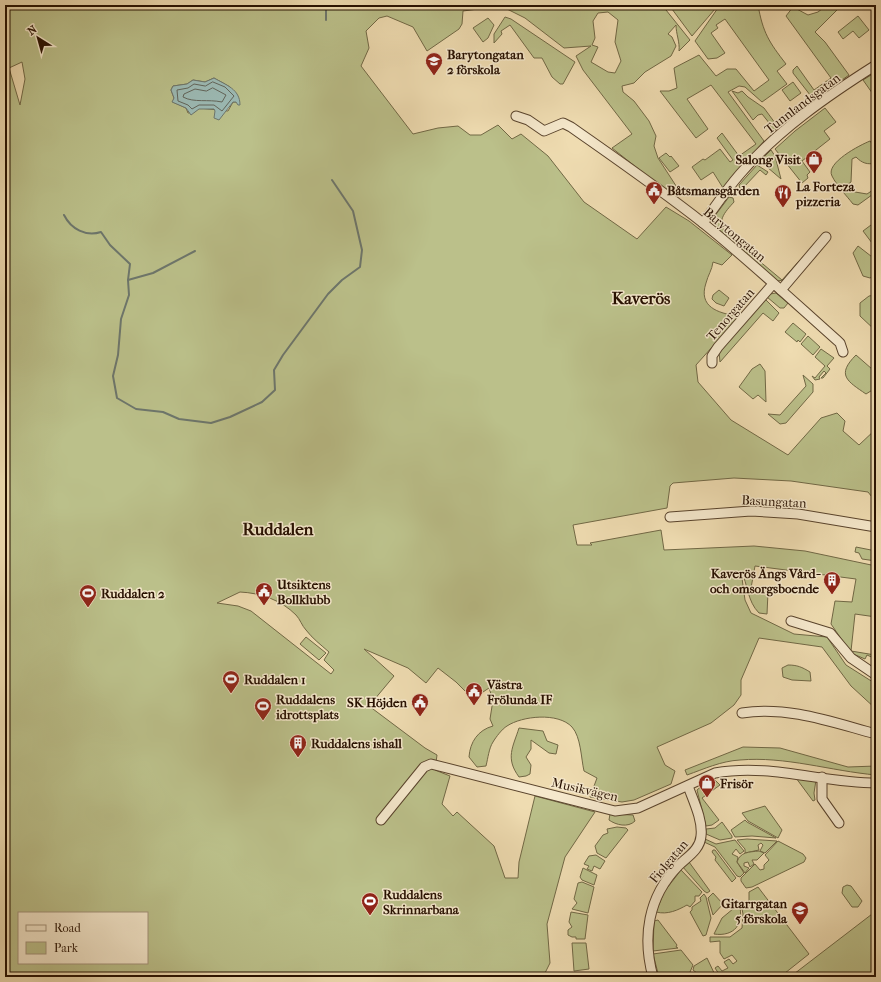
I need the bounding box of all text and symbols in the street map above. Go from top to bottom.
north arrow [18,18,58,58]
text: N [25,22,40,38]
place label: Barytongatan 2 förskola [447,47,524,77]
school or university icon: Barytongatan 2 förskola [424,51,444,76]
street label: Tunnlandsgatan [761,70,844,137]
shop icon: Salong Visit [804,149,824,174]
place label: Salong Visit [736,152,801,168]
place label: La Forteza pizzeria [795,179,856,210]
public building icon: Båtsmansgården [644,180,664,205]
place label: Båtsmansgården [667,183,760,199]
restaurant icon: La Forteza pizzeria [773,183,793,208]
street label: Barytongatan [700,204,769,265]
street label: Tenorgatan [703,285,758,344]
district label: Kaverös [612,288,671,308]
street label: Basungatan [741,492,807,511]
district label: Ruddalen [243,519,315,539]
place label: Kaverös Ängs Vård- och omsorgsboende [710,566,822,597]
building icon: Kaverös Ängs Vård- och omsorgsboende [822,570,842,595]
place label: Utsiktens Bollklubb [276,577,331,607]
public building icon: Utsiktens Bollklubb [254,581,274,606]
sports icon: Ruddalen 2 [78,583,98,608]
place label: Ruddalen 2 [101,586,165,601]
sports icon: Ruddalen 1 [221,669,241,694]
place label: Ruddalen 1 [244,672,306,687]
place label: Västra Frölunda IF [486,677,552,707]
public building icon: Västra Frölunda IF [464,681,484,706]
place label: Ruddalens idrottsplats [275,692,339,723]
public building icon: SK Höjden [410,692,430,717]
place label: SK Höjden [347,695,407,710]
sports icon: Ruddalens idrottsplats [253,696,273,721]
building icon: Ruddalens ishall [288,733,308,758]
place label: Ruddalens ishall [311,736,402,751]
shop icon: Frisör [697,773,717,798]
street label: Musikvägen [550,775,620,805]
place label: Frisör [719,776,754,791]
street label: Fiolgatan [646,836,691,886]
place label: Ruddalens Skrinnarbana [383,887,460,917]
sports icon: Ruddalens Skrinnarbana [360,891,380,916]
place label: Gitarrgatan 5 förskola [721,896,788,926]
school or university icon: Gitarrgatan 5 förskola [790,900,810,925]
legend [18,912,148,964]
text: Road [54,921,81,935]
text: Park [54,941,79,955]

